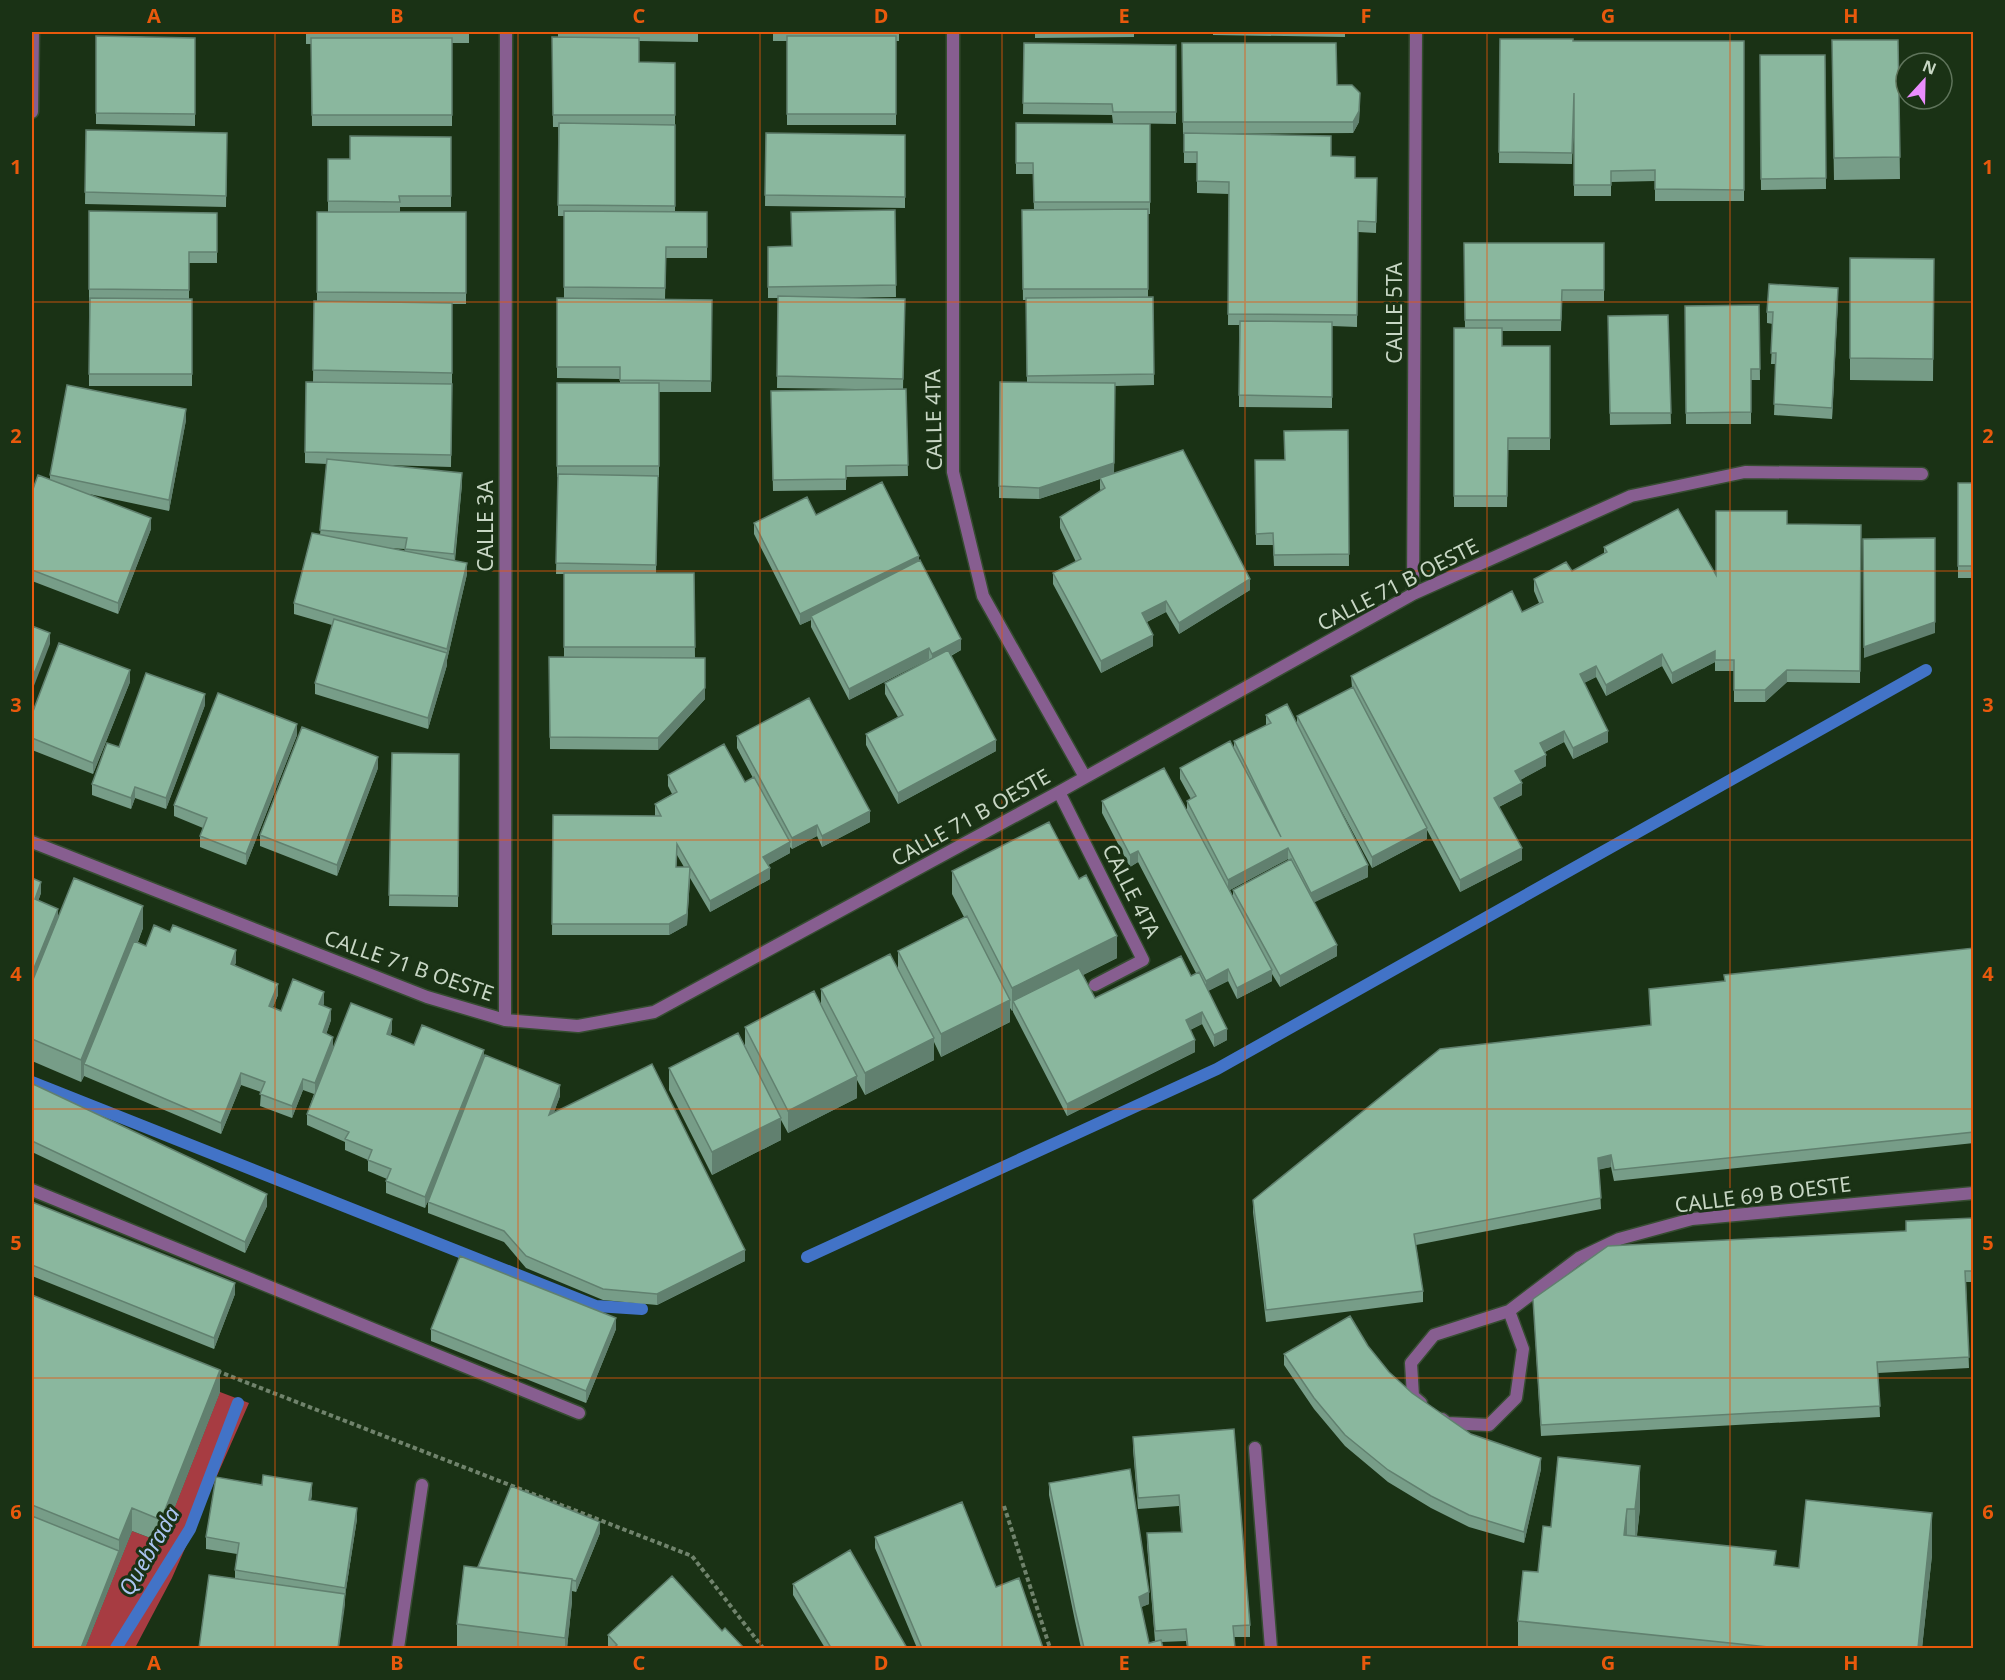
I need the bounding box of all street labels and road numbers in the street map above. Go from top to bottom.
street label: CALLE 5TA [1380,262,1408,364]
street label: CALLE 4TA [918,368,948,471]
street label: CALLE 3A [471,480,499,572]
street label: CALLE 71 B OESTE [1312,531,1483,637]
street label: CALLE 71 B OESTE [886,762,1055,872]
street label: CALLE 4TA [1096,839,1168,943]
street label: CALLE 71 B OESTE [321,923,498,1007]
street label: CALLE 69 B OESTE [1673,1169,1853,1219]

